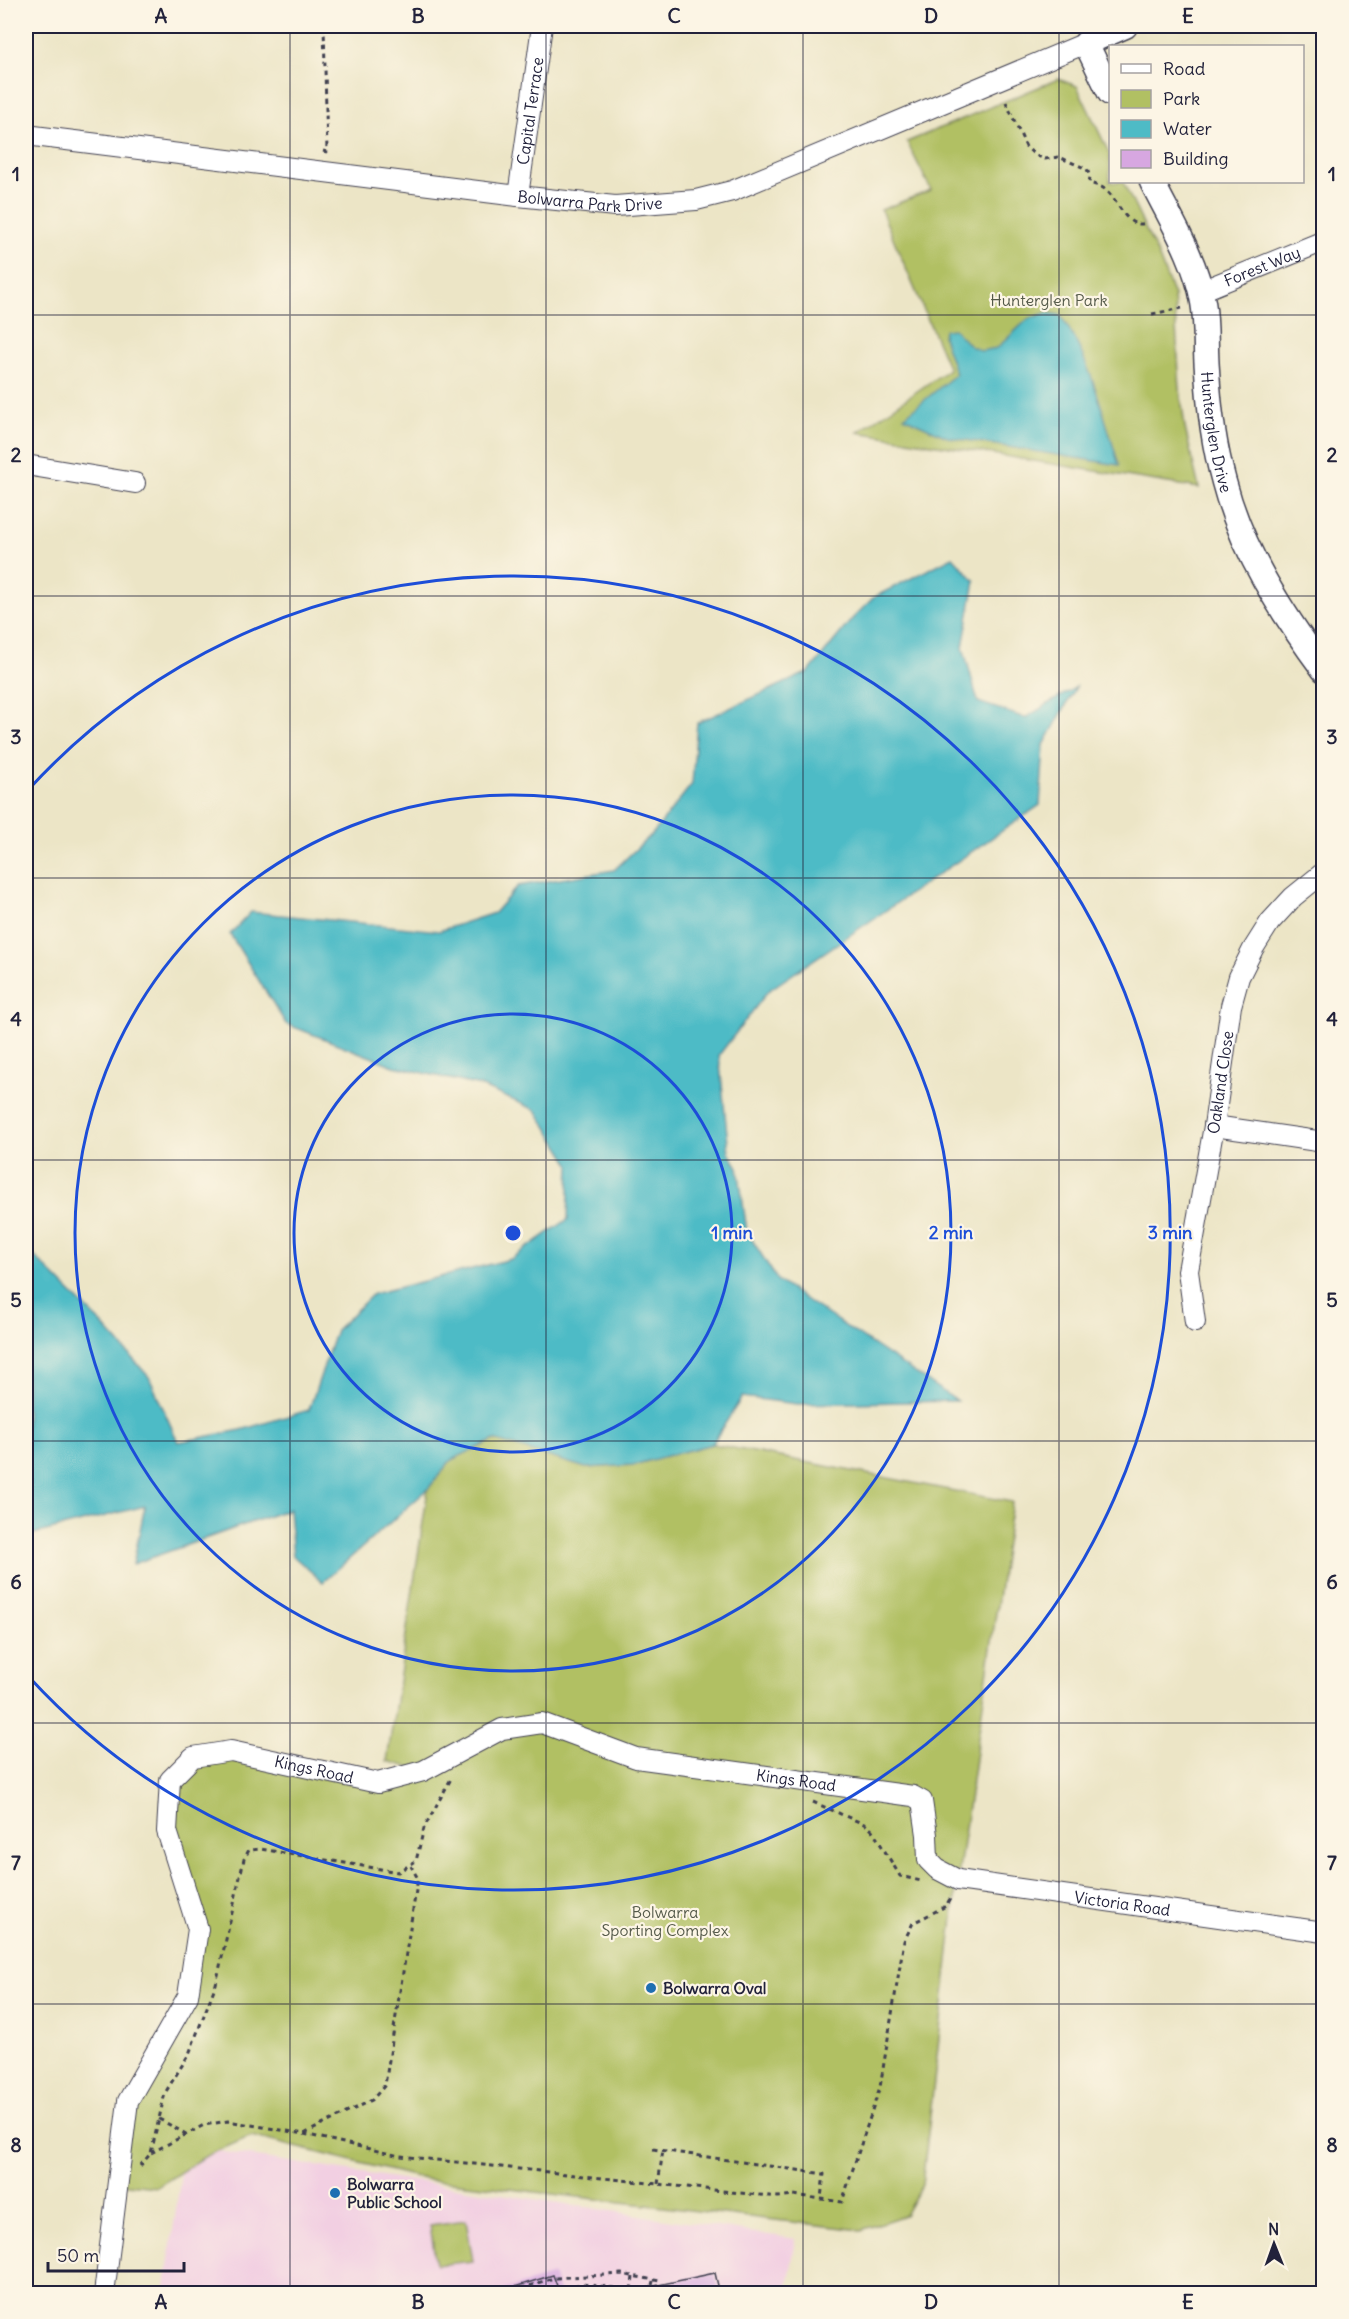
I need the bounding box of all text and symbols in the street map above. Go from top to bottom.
text: A [155,3,168,28]
text: B [411,3,425,28]
text: C [667,3,681,28]
text: D [924,3,938,28]
text: E [1182,3,1194,28]
legend [1109,45,1304,183]
street label: Capital Terrace [513,56,548,166]
text: Road [1163,57,1206,80]
text: Park [1163,87,1200,110]
text: Water [1163,117,1213,140]
text: Building [1163,147,1228,170]
text: 1 [12,161,20,186]
text: 1 [1328,161,1336,186]
street label: Bolwarra Park Drive [517,186,663,216]
street label: Forest Way [1221,242,1303,291]
park label: Hunterglen Park [990,290,1108,310]
street label: Hunterglen Drive [1197,371,1236,495]
text: 2 [11,442,22,467]
text: 2 [1327,442,1338,467]
text: 3 [10,724,22,749]
text: 3 [1326,724,1338,749]
text: 4 [10,1006,22,1031]
text: 4 [1326,1006,1338,1031]
street label: Oakland Close [1203,1029,1237,1135]
text: 1 min [711,1221,753,1244]
text: 2 min [929,1221,974,1244]
text: 3 min [1148,1221,1193,1244]
centre of rings [503,1223,523,1243]
text: 5 [10,1287,22,1312]
text: 5 [1326,1287,1338,1312]
text: 6 [10,1569,22,1594]
text: 6 [1326,1569,1338,1594]
street label: Kings Road [273,1751,355,1787]
street label: Kings Road [755,1765,837,1795]
text: 7 [11,1850,21,1875]
text: 7 [1327,1850,1337,1875]
street label: Victoria Road [1073,1887,1172,1920]
park label: Bolwarra Sporting Complex [601,1902,729,1940]
place label: Bolwarra Oval [663,1978,766,1998]
marker: Bolwarra Oval [644,1981,658,1995]
text: 8 [10,2132,22,2157]
text: 8 [1326,2132,1338,2157]
place label: Bolwarra Public School [347,2174,442,2212]
marker: Bolwarra Public School [328,2186,342,2200]
north arrow [1244,2214,1304,2274]
text: N [1268,2219,1279,2239]
scale bar [48,2235,184,2273]
text: 50 m [57,2244,99,2267]
text: A [155,2289,168,2314]
text: B [411,2289,425,2314]
text: C [667,2289,681,2314]
text: D [924,2289,938,2314]
text: E [1182,2289,1194,2314]

